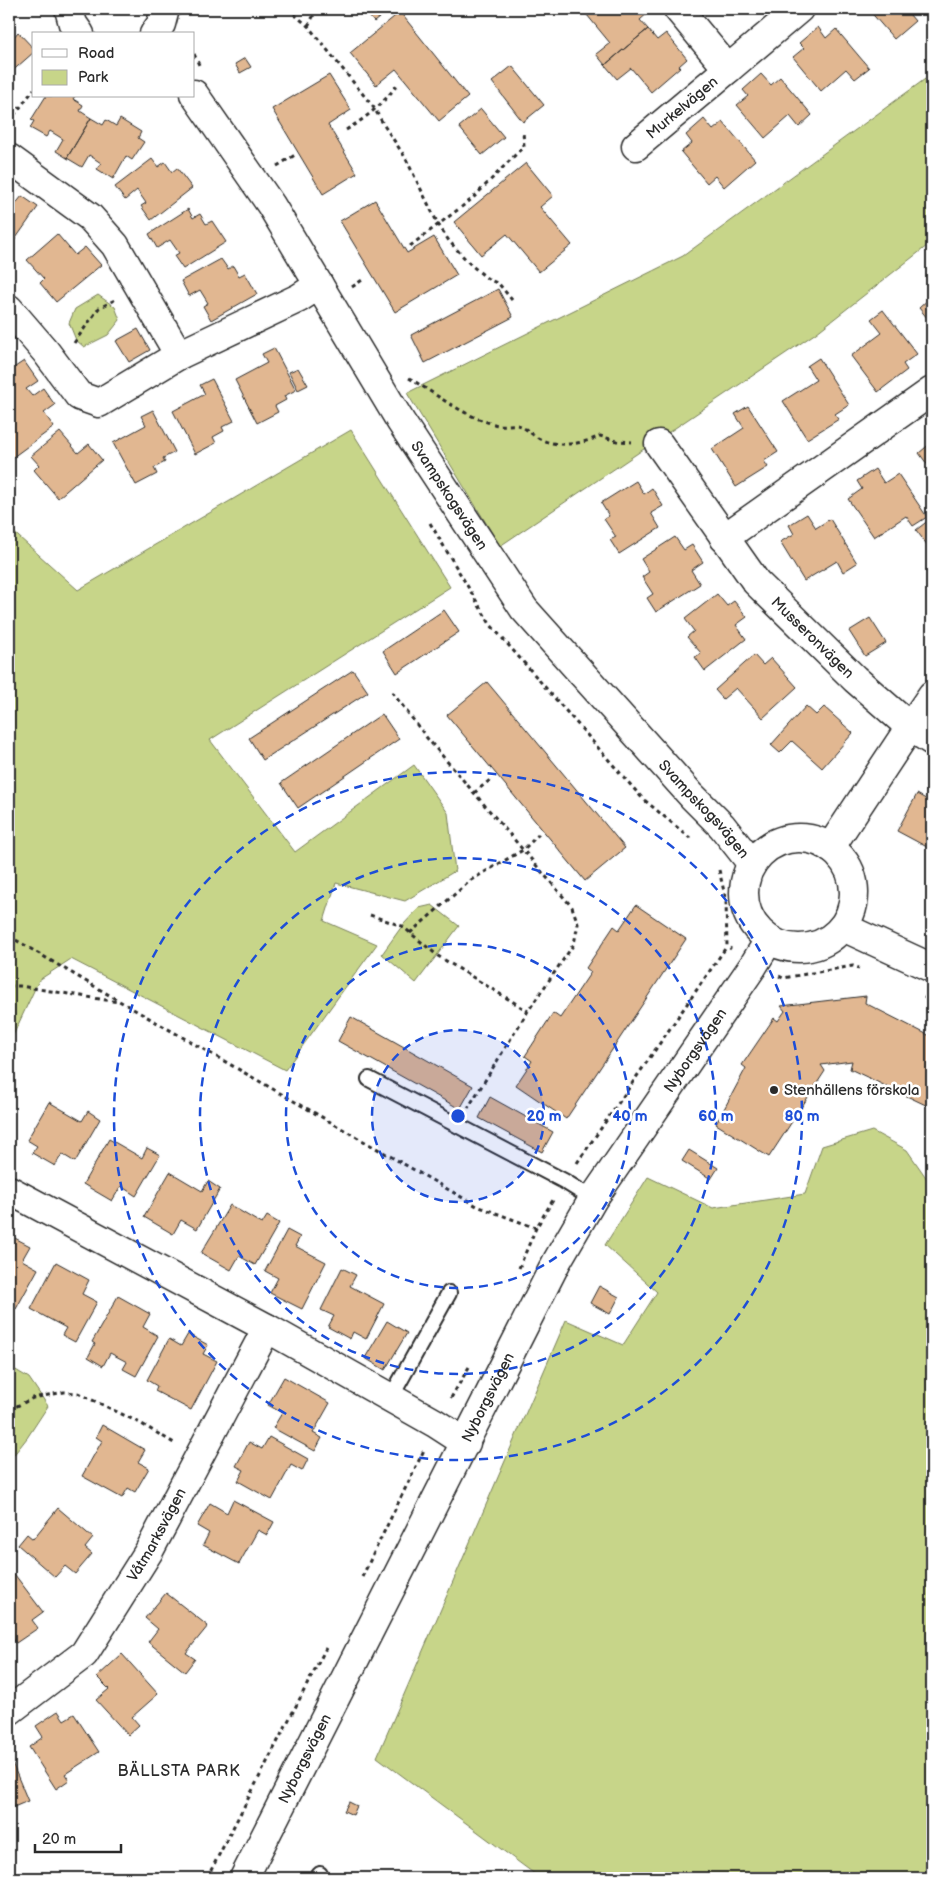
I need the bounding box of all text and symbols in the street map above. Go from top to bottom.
legend [32,32,195,98]
text: Road [78,44,114,63]
text: Park [78,68,109,87]
street label: Murkelvägen [643,72,722,143]
street label: Svampskogsvägen [406,438,492,554]
street label: Musseronvägen [767,593,858,683]
street label: Svampskogsvägen [654,756,753,862]
street label: Nyborgsvägen [660,1005,731,1096]
place label: Stenhällens förskola [784,1081,919,1100]
marker: Stenhällens förskola [768,1084,780,1096]
centre of rings [449,1107,467,1125]
text: 20 m [527,1107,562,1126]
text: 40 m [612,1107,648,1126]
text: 60 m [698,1107,734,1126]
text: 80 m [784,1107,820,1126]
street label: Nyborgsvägen [458,1350,519,1445]
street label: Våtmarksvägen [123,1485,191,1585]
street label: Nyborgsvägen [274,1711,336,1807]
district label: BÄLLSTA PARK [118,1760,240,1781]
scale bar [35,1822,121,1854]
text: 20 m [42,1830,76,1849]

